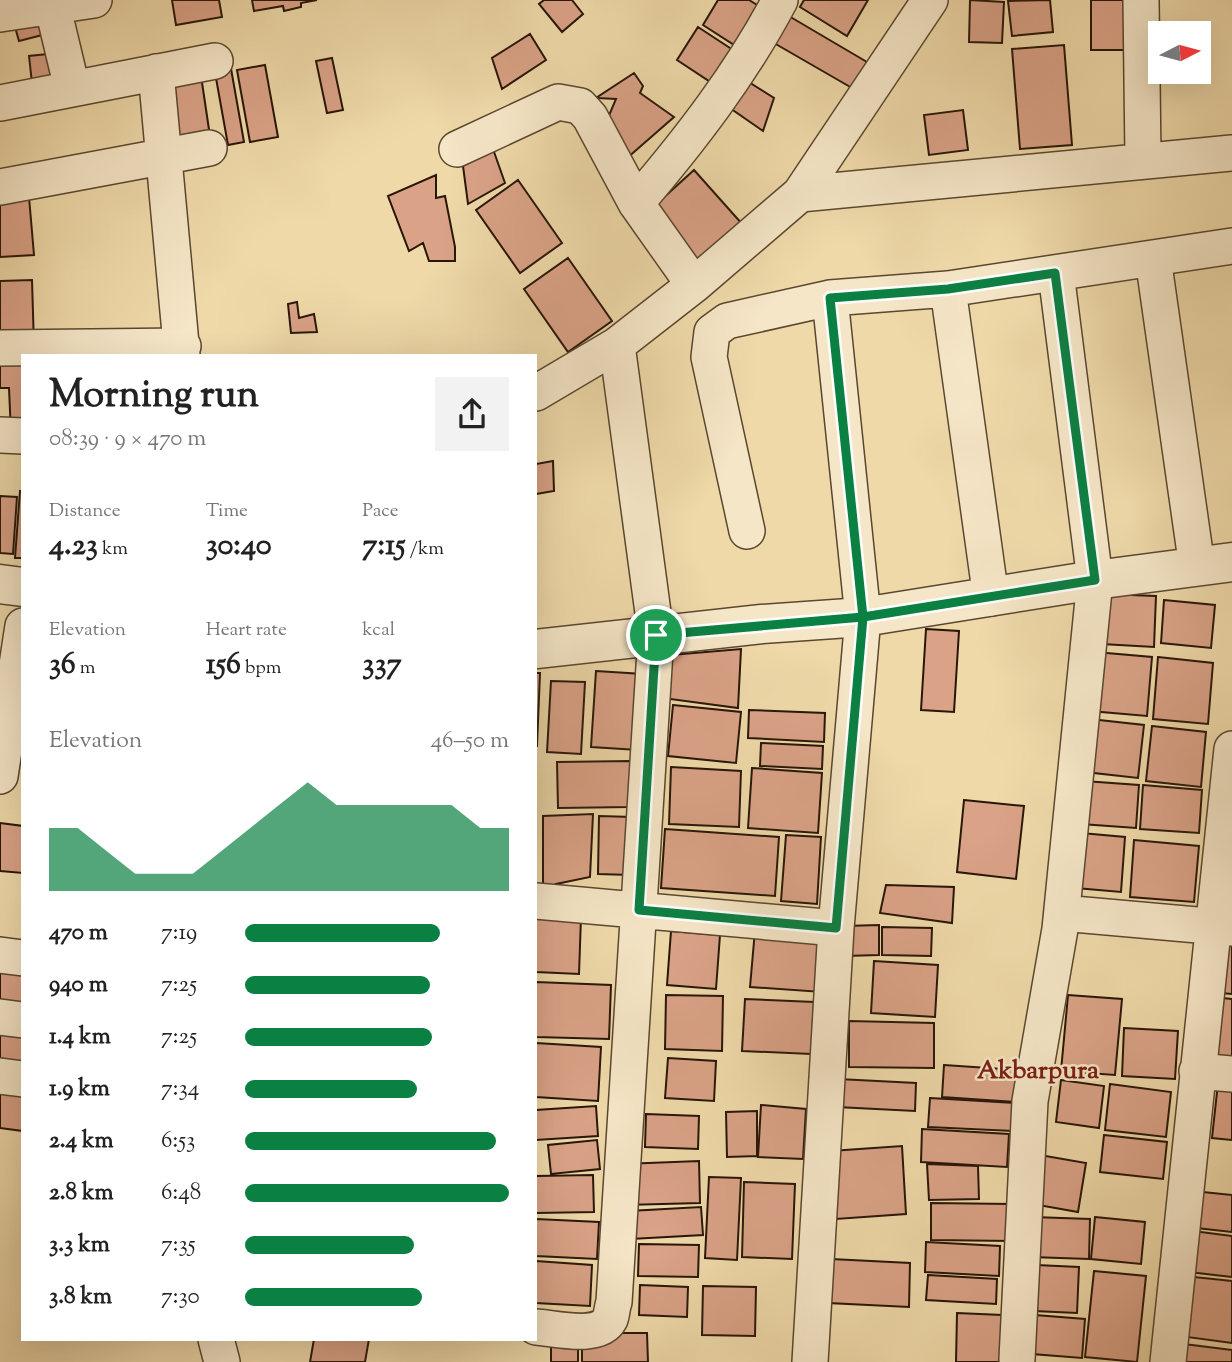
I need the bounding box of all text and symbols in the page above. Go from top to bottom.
north arrow [1148,21,1211,84]
map controls [1148,21,1211,84]
text: Morning run [49,370,259,424]
button: share [435,377,509,451]
text: 08:39 · 9 × 470 m [49,423,206,456]
text: Distance [49,498,121,525]
text: Time [206,498,248,525]
text: Pace [362,498,399,525]
text: 4.23 [49,525,98,568]
text: 30:40 [206,525,272,568]
text: 7:15 [362,525,406,568]
text: km [98,536,128,563]
text: /km [406,536,444,563]
pin [626,605,686,665]
icon: arrive [637,616,675,654]
text: Elevation [49,617,126,644]
text: Heart rate [206,617,287,644]
text: kcal [362,617,395,644]
text: 36 [49,644,76,687]
text: 156 [206,644,241,687]
text: 337 [362,644,402,687]
text: m [76,655,96,682]
text: bpm [241,655,282,682]
text: Elevation [49,725,142,758]
text: 46–50 m [431,725,509,758]
text: 470 m [49,917,108,950]
text: 7:19 [161,917,197,950]
text: 940 m [49,969,108,1002]
text: 7:25 [161,969,197,1002]
text: 1.4 km [49,1021,111,1054]
text: 7:25 [161,1021,197,1054]
district label: Akbarpura [977,1053,1099,1090]
text: 1.9 km [49,1073,110,1106]
text: 7:34 [161,1073,199,1106]
text: 2.4 km [49,1125,114,1158]
text: 6:53 [161,1125,195,1158]
text: 2.8 km [49,1177,114,1210]
text: 6:48 [161,1177,201,1210]
text: 3.3 km [49,1229,110,1262]
text: 7:35 [161,1229,196,1262]
text: 3.8 km [49,1281,112,1314]
text: 7:30 [161,1281,200,1314]

